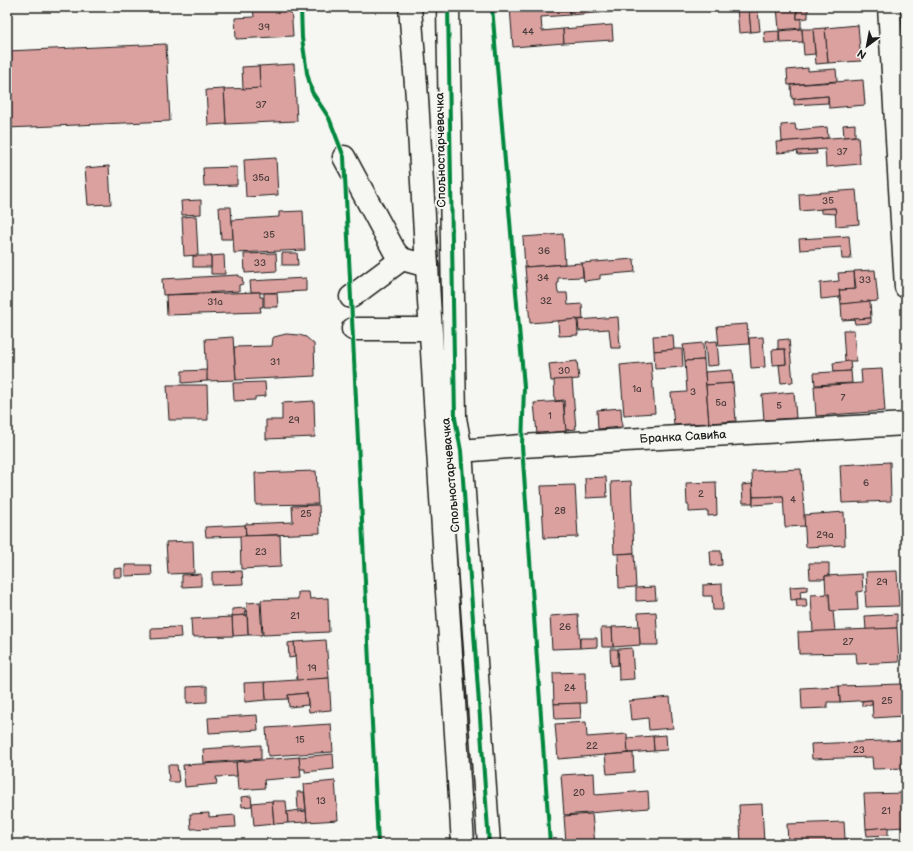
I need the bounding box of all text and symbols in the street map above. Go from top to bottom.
house number: 39 [258,21,270,33]
house number: 44 [522,26,534,38]
north arrow [847,26,887,66]
text: N [855,46,869,62]
street label: Спољностарчевачка [432,92,450,208]
house number: 37 [255,99,267,111]
house number: 37 [836,146,848,158]
house number: 35a [252,172,270,184]
house number: 35 [822,195,834,207]
house number: 35 [263,229,275,241]
house number: 36 [538,245,550,257]
house number: 33 [254,257,266,269]
house number: 34 [537,272,549,284]
house number: 33 [859,274,871,286]
house number: 32 [540,295,552,307]
house number: 31a [207,296,223,308]
house number: 31 [270,356,280,368]
house number: 30 [558,365,570,377]
house number: 1a [632,383,642,395]
house number: 3 [690,386,696,398]
house number: 7 [841,392,846,404]
house number: 5a [715,397,727,409]
house number: 5 [776,400,782,412]
house number: 1 [548,410,552,422]
house number: 29 [288,414,300,426]
street label: Спољностарчевачка [439,417,463,533]
street label: Бранка Савића [639,427,727,447]
house number: 6 [863,477,869,489]
house number: 2 [698,488,704,500]
house number: 4 [790,494,796,506]
house number: 28 [554,505,566,517]
house number: 25 [300,508,312,520]
house number: 29a [816,529,834,541]
house number: 23 [255,546,267,558]
house number: 29 [876,576,888,588]
house number: 21 [290,610,300,622]
house number: 26 [559,621,571,633]
house number: 27 [843,636,853,648]
house number: 19 [307,662,317,674]
house number: 24 [564,682,576,694]
house number: 25 [881,695,893,707]
house number: 15 [295,734,305,746]
house number: 22 [586,740,598,752]
house number: 23 [853,744,865,756]
house number: 20 [573,787,585,799]
house number: 13 [316,795,326,807]
house number: 21 [881,805,891,817]

